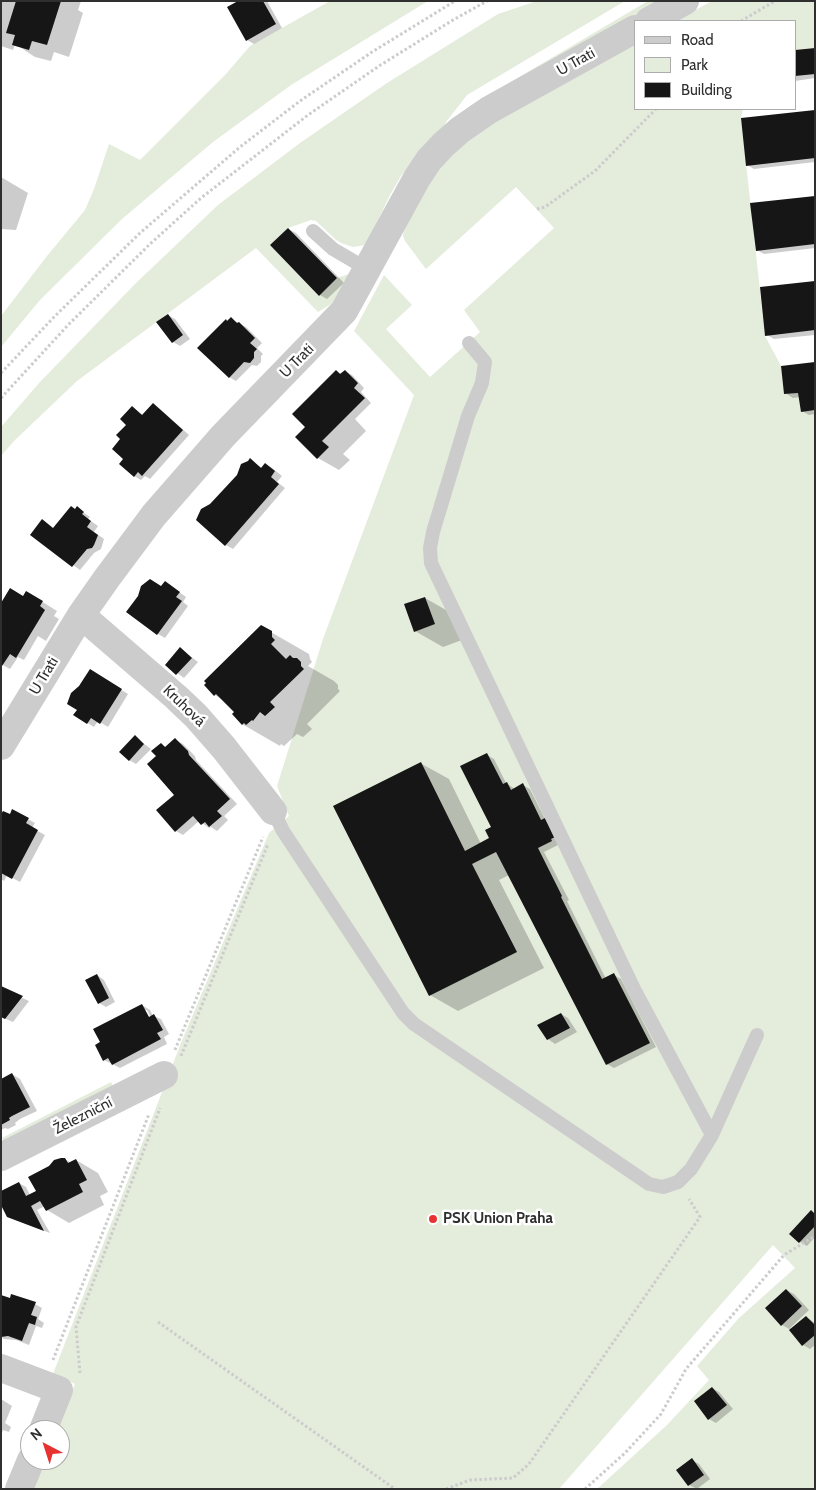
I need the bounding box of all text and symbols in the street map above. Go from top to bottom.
legend [634,20,796,110]
text: Road [681,31,714,49]
street label: U Trati [554,44,598,80]
text: Park [681,56,708,74]
text: Building [681,81,732,99]
street label: U Trati [276,340,318,382]
street label: U Trati [26,654,62,698]
street label: Kruhová [159,682,209,730]
street label: Železniční [51,1094,115,1138]
place label: PSK Union Praha [443,1210,553,1228]
marker: PSK Union Praha [427,1213,439,1225]
north arrow [20,1420,70,1470]
text: N [26,1424,46,1444]

